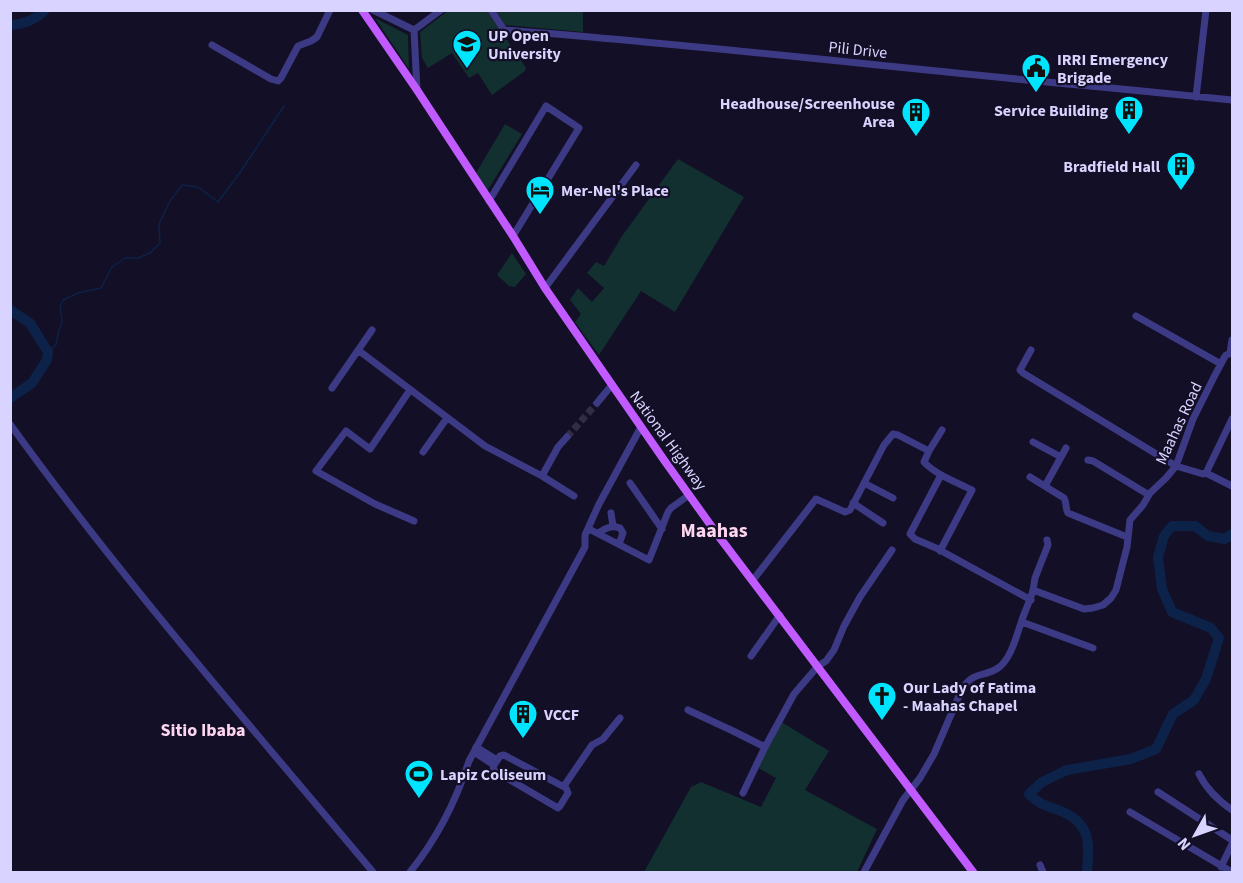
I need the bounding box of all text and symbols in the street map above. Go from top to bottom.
place label: UP Open University [488,25,562,65]
school or university icon: UP Open University [451,28,483,70]
street label: Pili Drive [827,36,888,64]
place label: IRRI Emergency Brigade [1057,49,1169,89]
public building icon: IRRI Emergency Brigade [1020,52,1052,94]
place label: Headhouse/Screenhouse Area [720,93,895,133]
building icon: Service Building [1113,94,1145,136]
building icon: Headhouse/Screenhouse Area [900,96,932,138]
place label: Service Building [994,100,1108,122]
building icon: Bradfield Hall [1165,150,1197,192]
place label: Bradfield Hall [1063,156,1160,178]
hotel icon: Mer-Nel's Place [524,174,556,216]
place label: Mer-Nel's Place [561,180,669,202]
street label: Maahas Road [1150,379,1208,468]
street label: National Highway [625,386,712,495]
district label: Maahas [680,517,748,545]
place label: Our Lady of Fatima - Maahas Chapel [903,677,1036,717]
church icon: Our Lady of Fatima - Maahas Chapel [866,680,898,722]
building icon: VCCF [507,698,539,740]
place label: VCCF [543,704,579,726]
district label: Sitio Ibaba [160,718,246,743]
sports icon: Lapiz Coliseum [403,758,435,800]
place label: Lapiz Coliseum [440,764,546,786]
north arrow [1165,805,1225,865]
text: N [1172,833,1196,855]

